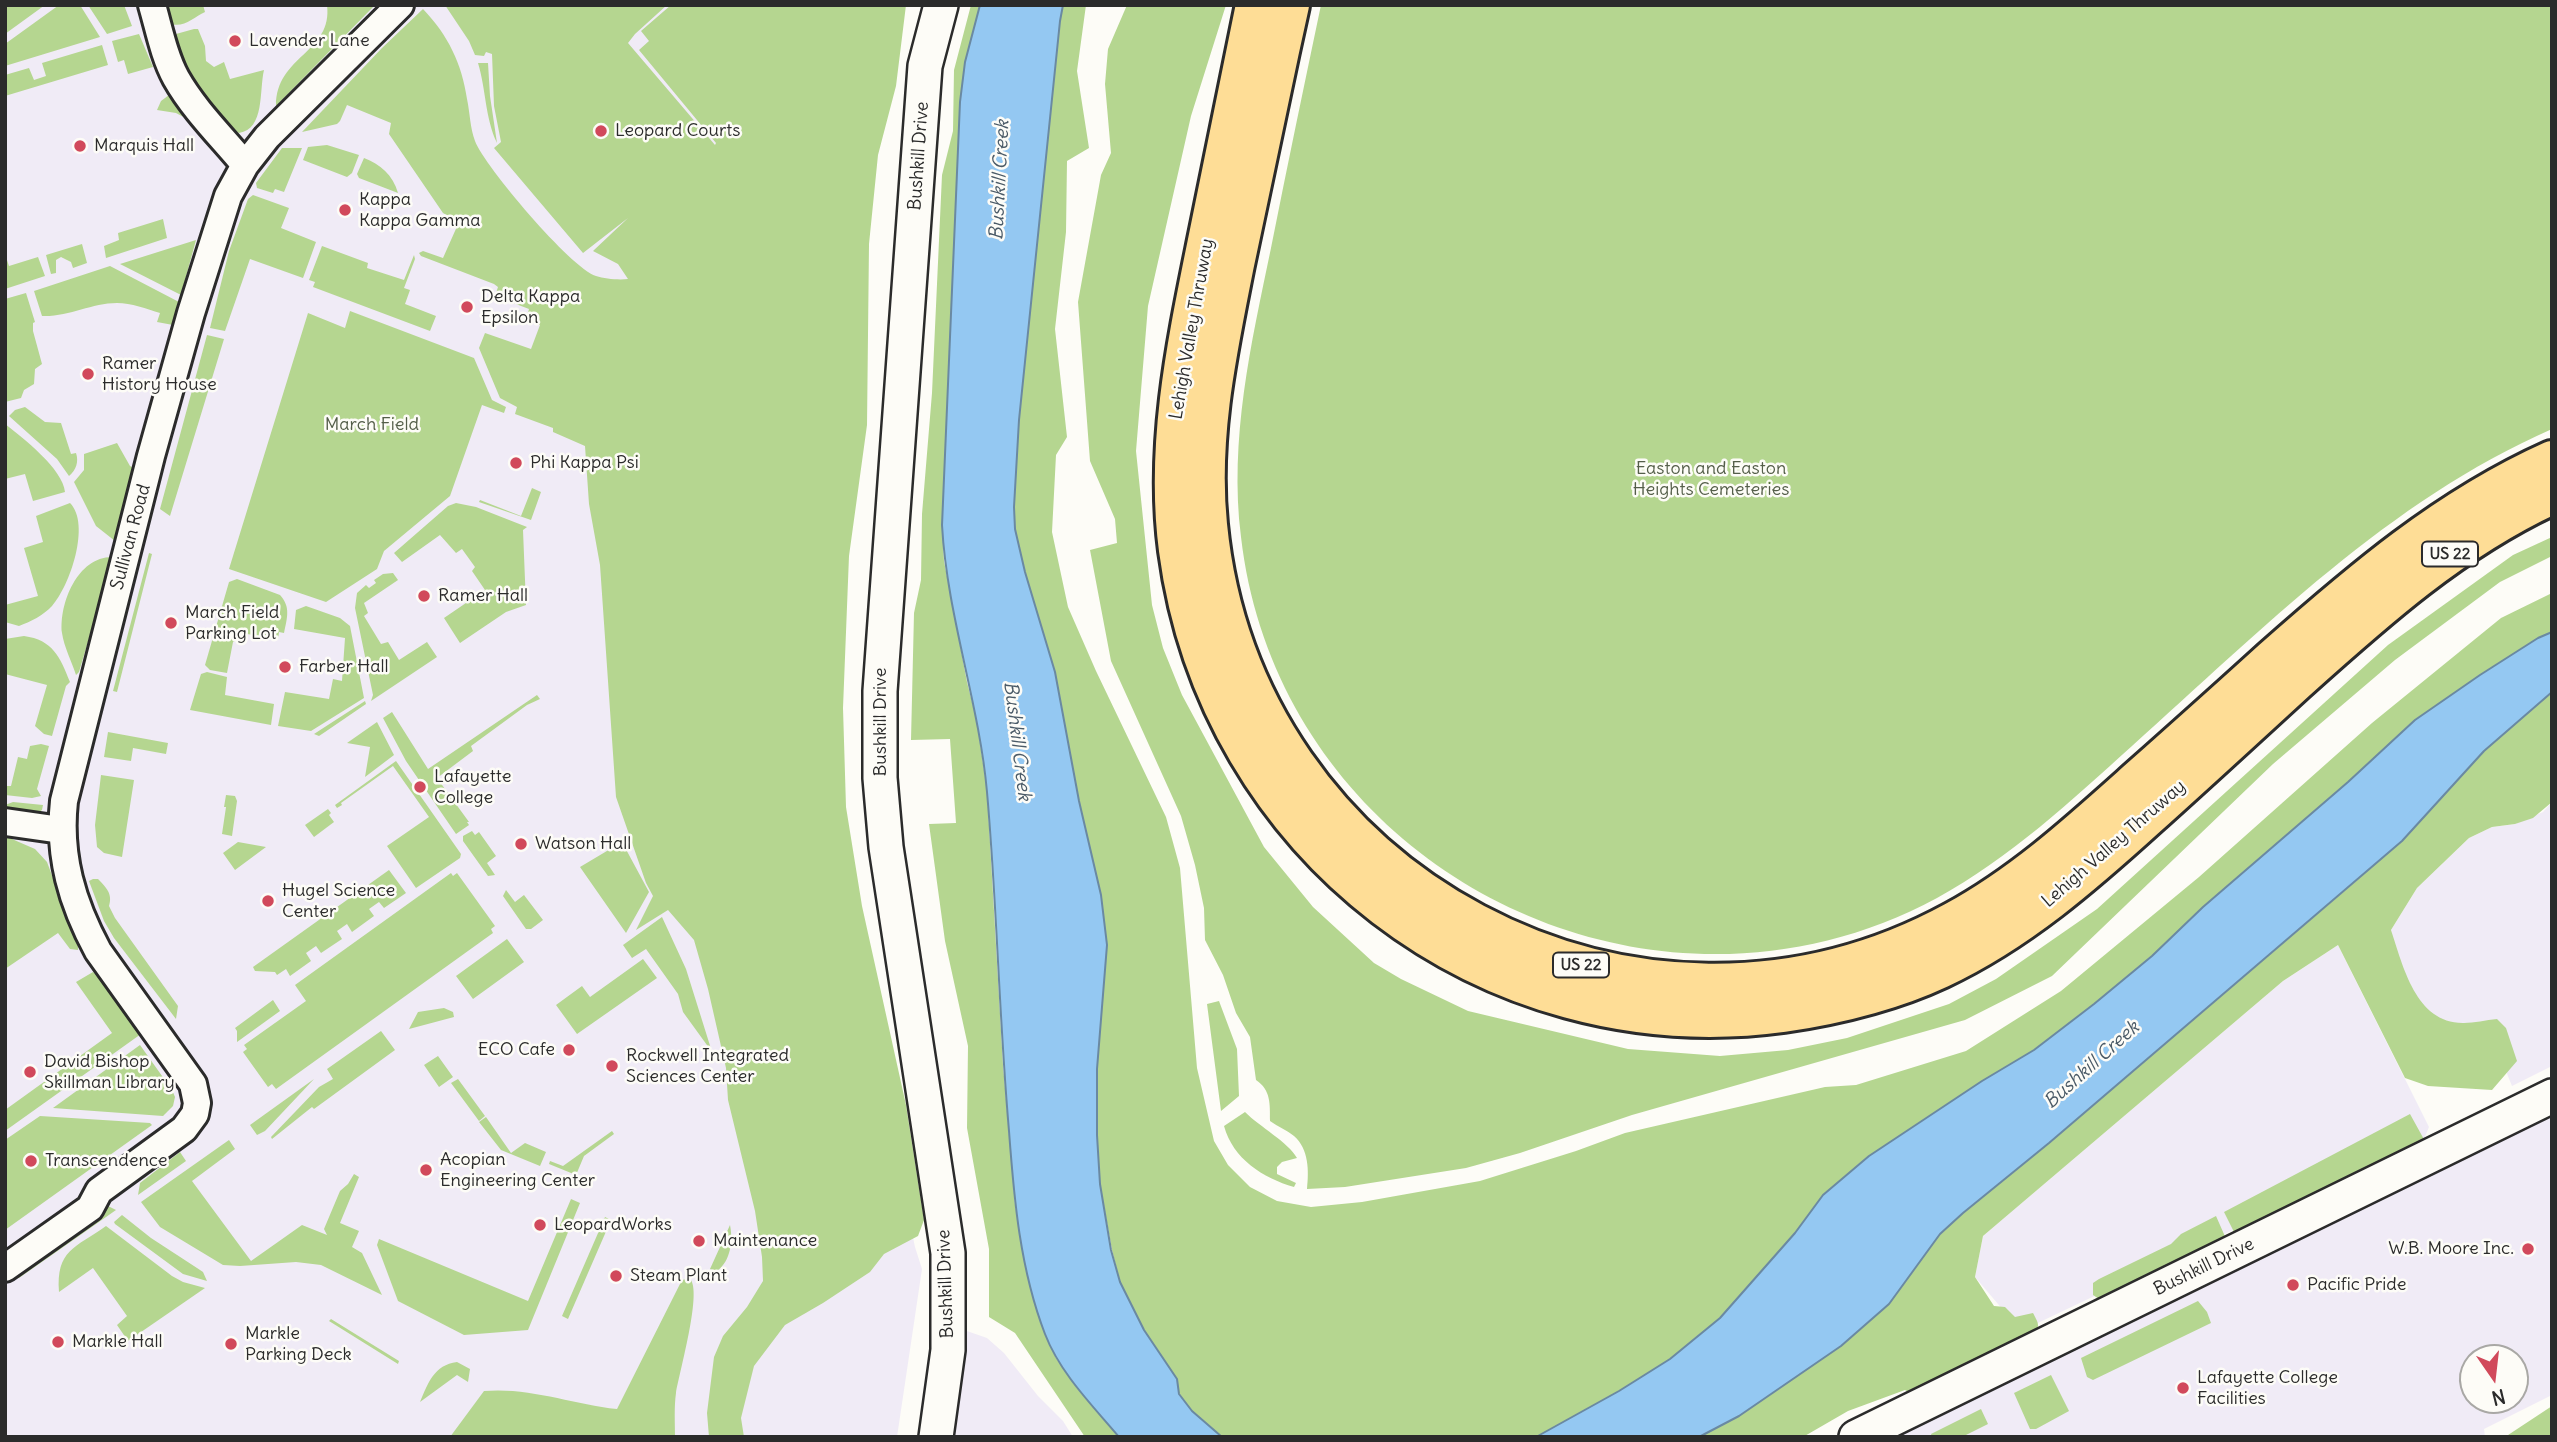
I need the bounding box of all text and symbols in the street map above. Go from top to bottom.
place label: Lavender Lane [249,30,370,52]
marker: Lavender Lane [227,33,243,49]
street label: Bushkill Drive [904,101,934,211]
place label: Leopard Courts [615,120,740,142]
water label: Bushkill Creek [985,120,1015,240]
marker: Leopard Courts [593,123,609,139]
place label: Marquis Hall [94,135,194,157]
marker: Marquis Hall [72,138,88,154]
place label: Kappa Kappa Gamma [359,189,480,232]
marker: Kappa Kappa Gamma [337,202,353,218]
street label: Lehigh Valley Thruway [1165,237,1219,421]
place label: Delta Kappa Epsilon [481,286,580,328]
marker: Delta Kappa Epsilon [459,299,475,315]
place label: Ramer History House [102,353,217,396]
marker: Ramer History House [80,366,96,382]
park label: March Field [325,414,419,436]
place label: Phi Kappa Psi [530,452,639,474]
marker: Phi Kappa Psi [508,455,524,471]
park label: Easton and Easton Heights Cemeteries [1633,458,1789,500]
street label: Sullivan Road [107,482,155,592]
road number: US 22 [2422,541,2478,566]
place label: Ramer Hall [438,585,528,607]
marker: Ramer Hall [416,588,432,604]
place label: March Field Parking Lot [185,602,279,644]
marker: March Field Parking Lot [163,615,179,631]
place label: Farber Hall [299,656,388,678]
marker: Farber Hall [277,659,293,675]
street label: Bushkill Drive [870,667,892,777]
water label: Bushkill Creek [998,680,1036,802]
place label: Lafayette College [434,766,511,808]
street label: Lehigh Valley Thruway [2038,776,2190,912]
marker: Lafayette College [412,779,428,795]
place label: Watson Hall [535,833,631,855]
marker: Watson Hall [513,836,529,852]
place label: Hugel Science Center [282,880,395,922]
marker: Hugel Science Center [260,893,276,909]
road number: US 22 [1553,953,1609,978]
water label: Bushkill Creek [2040,1016,2144,1114]
place label: ECO Cafe [478,1039,555,1061]
marker: ECO Cafe [561,1042,577,1058]
place label: Rockwell Integrated Sciences Center [626,1045,789,1088]
place label: David Bishop Skillman Library [44,1051,175,1094]
marker: Rockwell Integrated Sciences Center [604,1058,620,1074]
marker: David Bishop Skillman Library [22,1064,38,1080]
place label: Acopian Engineering Center [440,1149,595,1192]
place label: Transcendence [45,1150,167,1172]
marker: Transcendence [23,1153,39,1169]
marker: Acopian Engineering Center [418,1162,434,1178]
place label: LeopardWorks [554,1214,672,1236]
marker: LeopardWorks [532,1217,548,1233]
street label: Bushkill Drive [933,1229,959,1339]
place label: Maintenance [713,1230,817,1252]
marker: Maintenance [691,1233,707,1249]
street label: Bushkill Drive [2150,1233,2258,1301]
place label: W.B. Moore Inc. [2388,1238,2514,1260]
marker: W.B. Moore Inc. [2520,1241,2536,1257]
place label: Steam Plant [630,1265,727,1287]
marker: Steam Plant [608,1268,624,1284]
place label: Pacific Pride [2307,1274,2407,1296]
marker: Pacific Pride [2285,1277,2301,1293]
place label: Markle Parking Deck [245,1323,352,1366]
place label: Markle Hall [72,1331,163,1353]
marker: Markle Hall [50,1334,66,1350]
marker: Markle Parking Deck [223,1336,239,1352]
north arrow [2459,1344,2529,1414]
place label: Lafayette College Facilities [2197,1367,2338,1410]
marker: Lafayette College Facilities [2175,1380,2191,1396]
text: N [2489,1384,2508,1411]

